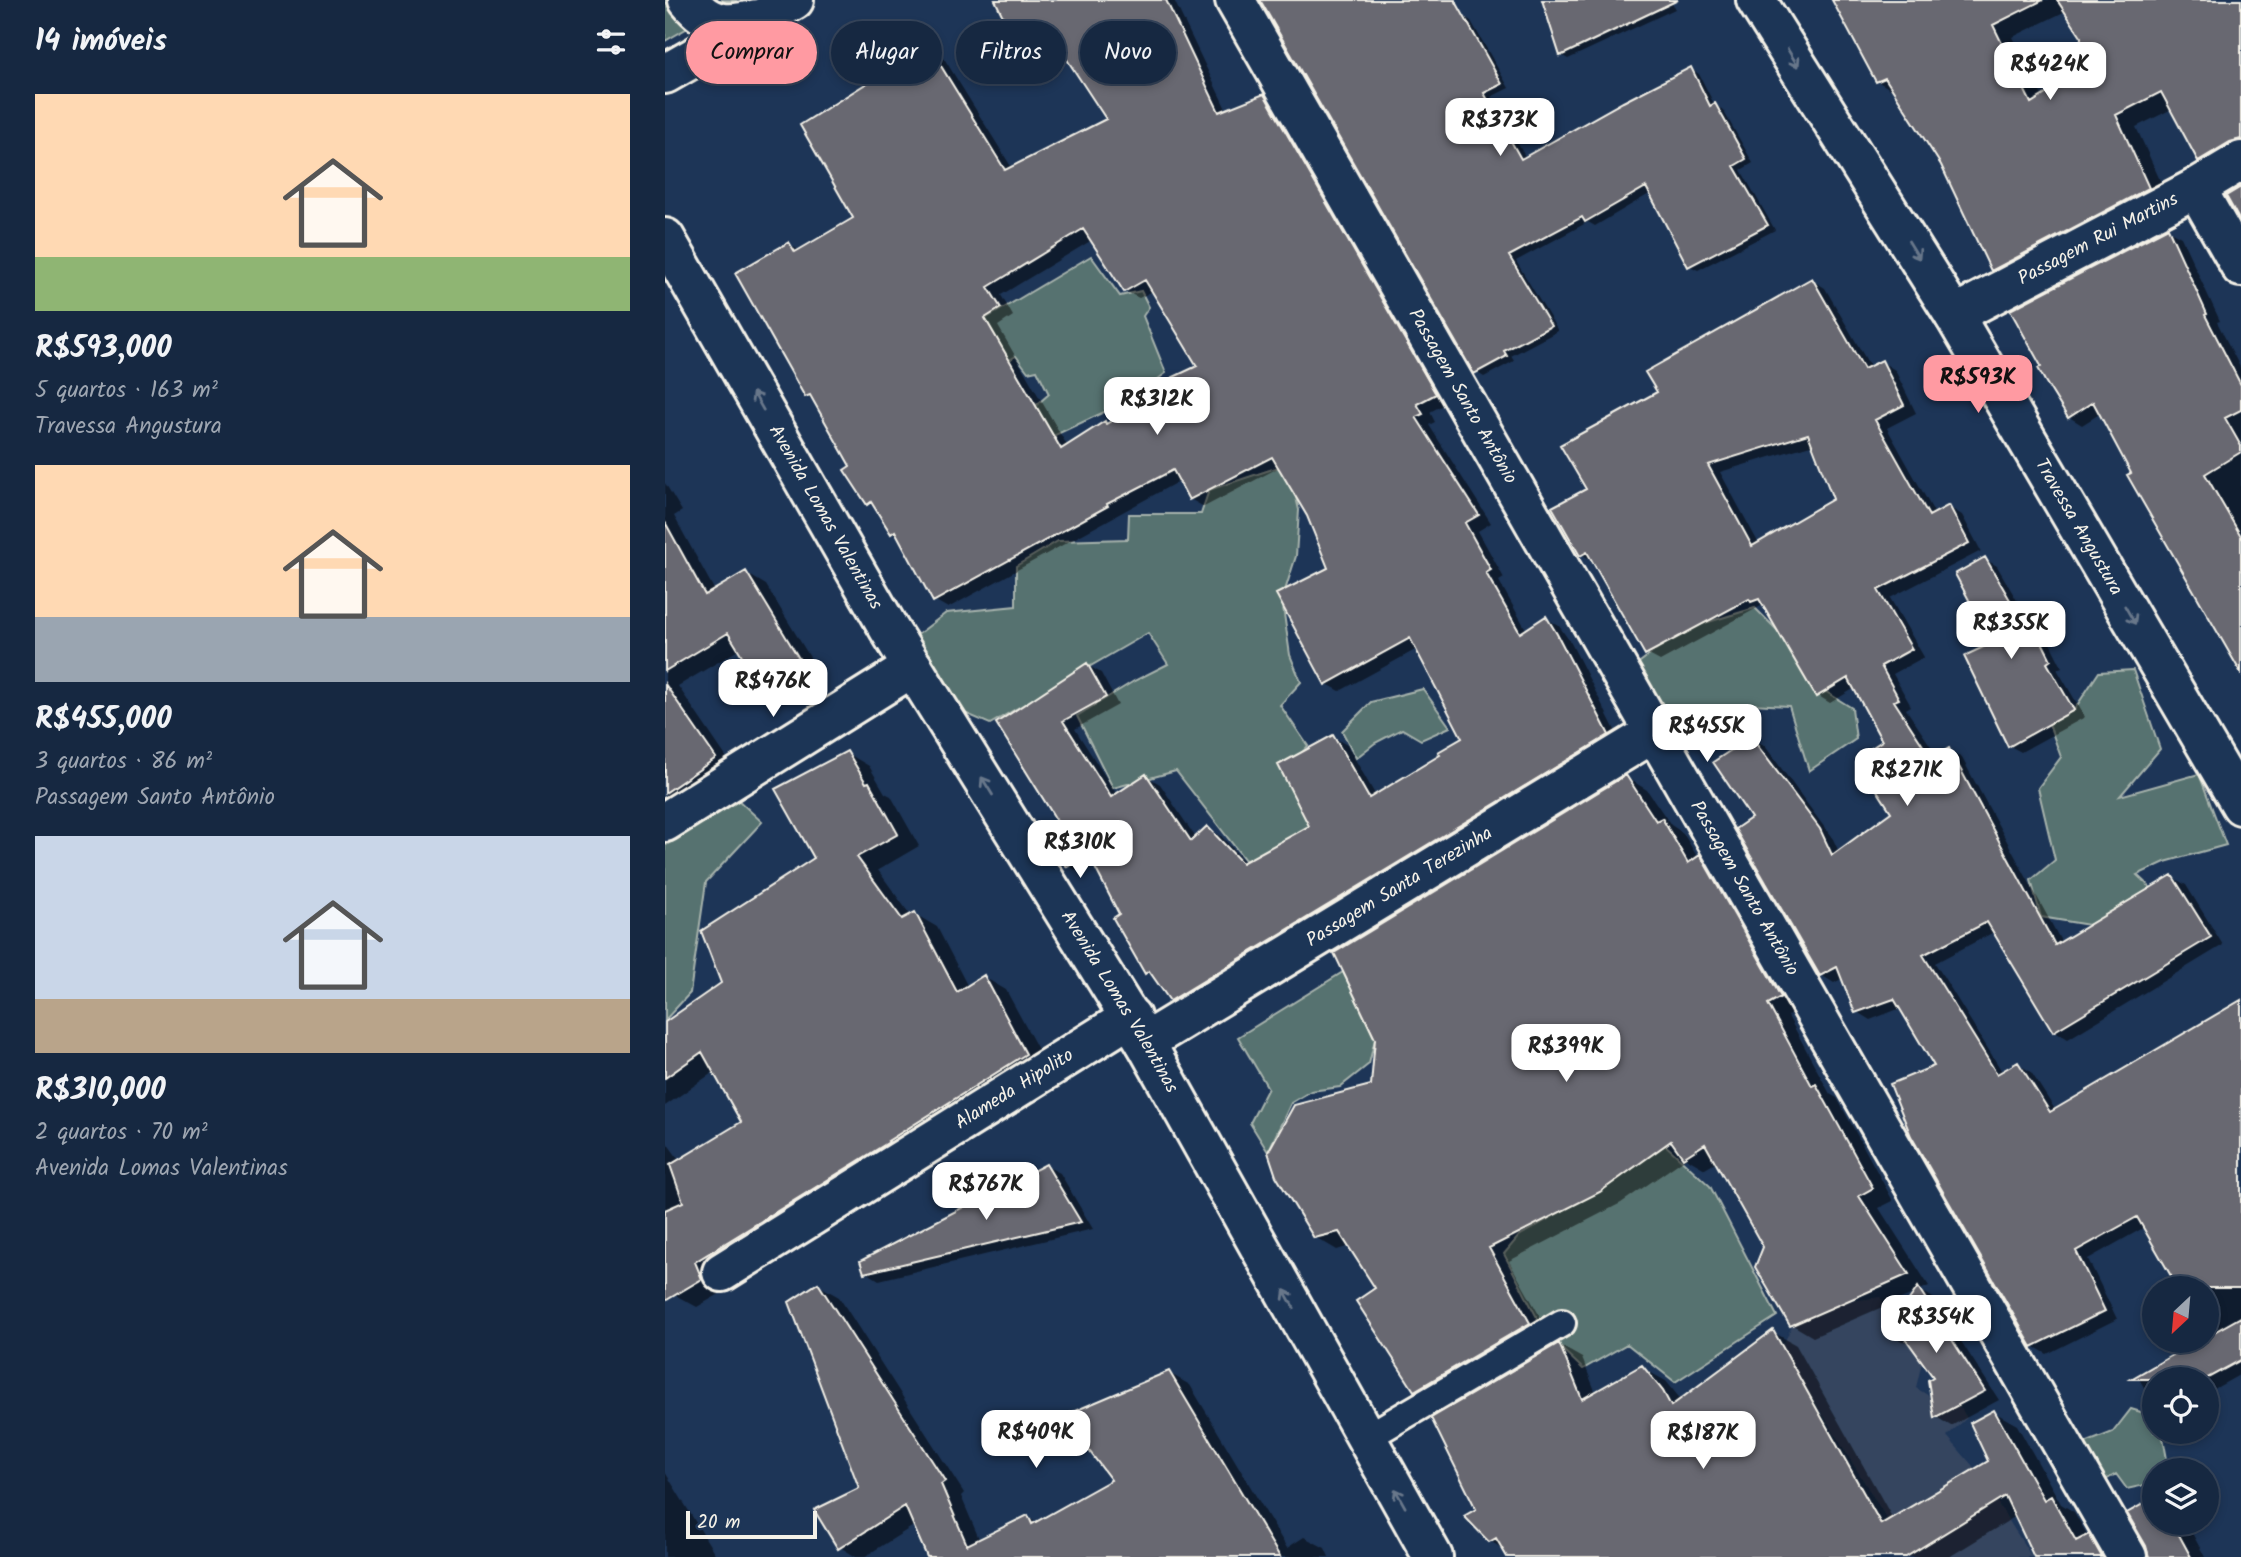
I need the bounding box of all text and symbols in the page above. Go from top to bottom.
text: 14 imóveis [35,18,167,66]
chip: Comprar [686,21,817,84]
chip: Alugar [831,21,942,84]
chip: Filtros [956,21,1066,84]
chip: Novo [1080,21,1176,84]
icon: filters [592,23,630,61]
pin: R$424K [1993,42,2107,102]
one-way arrow [1786,47,1800,67]
text: R$424K [2010,47,2090,83]
pin: R$373K [1443,99,1557,158]
text: R$373K [1461,103,1539,139]
icon: home [270,140,396,266]
street label: Passagem Rui Martins [2013,185,2184,294]
one-way arrow [1907,240,1921,260]
street label: Passagem Santo Antônio [1400,303,1525,490]
text: R$593,000 [35,325,172,373]
pin: R$593K [1921,356,2035,415]
text: R$593K [1939,360,2017,396]
text: 5 quartos · 163 m² [35,373,218,409]
pin: R$312K [1100,378,1214,437]
text: R$312K [1120,382,1194,418]
one-way arrow [751,391,764,412]
text: Travessa Angustura [35,409,222,445]
street label: Avenida Lomas Valentinas [760,419,890,616]
street label: Travessa Angustura [2026,453,2130,601]
icon: home [270,511,396,637]
pin: R$355K [1954,602,2068,661]
one-way arrow [2123,604,2137,624]
text: R$355K [1972,606,2050,642]
pin: R$476K [716,660,830,719]
text: R$476K [734,664,812,700]
text: R$455,000 [35,696,172,744]
pin: R$455K [1650,704,1764,764]
text: R$455K [1668,709,1746,745]
text: 3 quartos · 86 m² [35,744,212,780]
pin: R$271K [1850,748,1964,808]
text: R$271K [1871,753,1943,789]
one-way arrow [980,777,994,797]
text: Passagem Santo Antônio [35,780,275,816]
street label: Passagem Santo Antônio [1682,795,1806,982]
street label: Passagem Santa Terezinha [1301,819,1499,955]
pin: R$310K [1023,820,1137,880]
text: R$310K [1044,825,1116,861]
icon: home [270,882,396,1008]
street label: Avenida Lomas Valentinas [1052,905,1186,1099]
pin: R$399K [1509,1024,1623,1084]
text: R$399K [1527,1029,1605,1065]
street label: Alameda Hipolito [950,1041,1080,1138]
text: R$310,000 [35,1067,166,1115]
text: 2 quartos · 70 m² [35,1115,208,1151]
text: Avenida Lomas Valentinas [35,1151,288,1187]
pin: R$767K [929,1162,1043,1222]
text: R$767K [948,1167,1024,1203]
north arrow [2142,1276,2219,1353]
map controls [2142,1276,2219,1535]
one-way arrow [1282,1289,1295,1310]
pin: R$354K [1879,1296,1993,1355]
text: R$354K [1897,1300,1975,1336]
button: locate [2142,1367,2219,1444]
pin: R$409K [979,1410,1093,1470]
pin: R$187K [1646,1412,1760,1471]
text: R$409K [997,1415,1075,1451]
text: R$187K [1667,1416,1739,1452]
button: layers [2142,1458,2219,1535]
one-way arrow [1393,1488,1407,1508]
scale bar [686,1508,817,1540]
text: 20 m [697,1508,740,1538]

